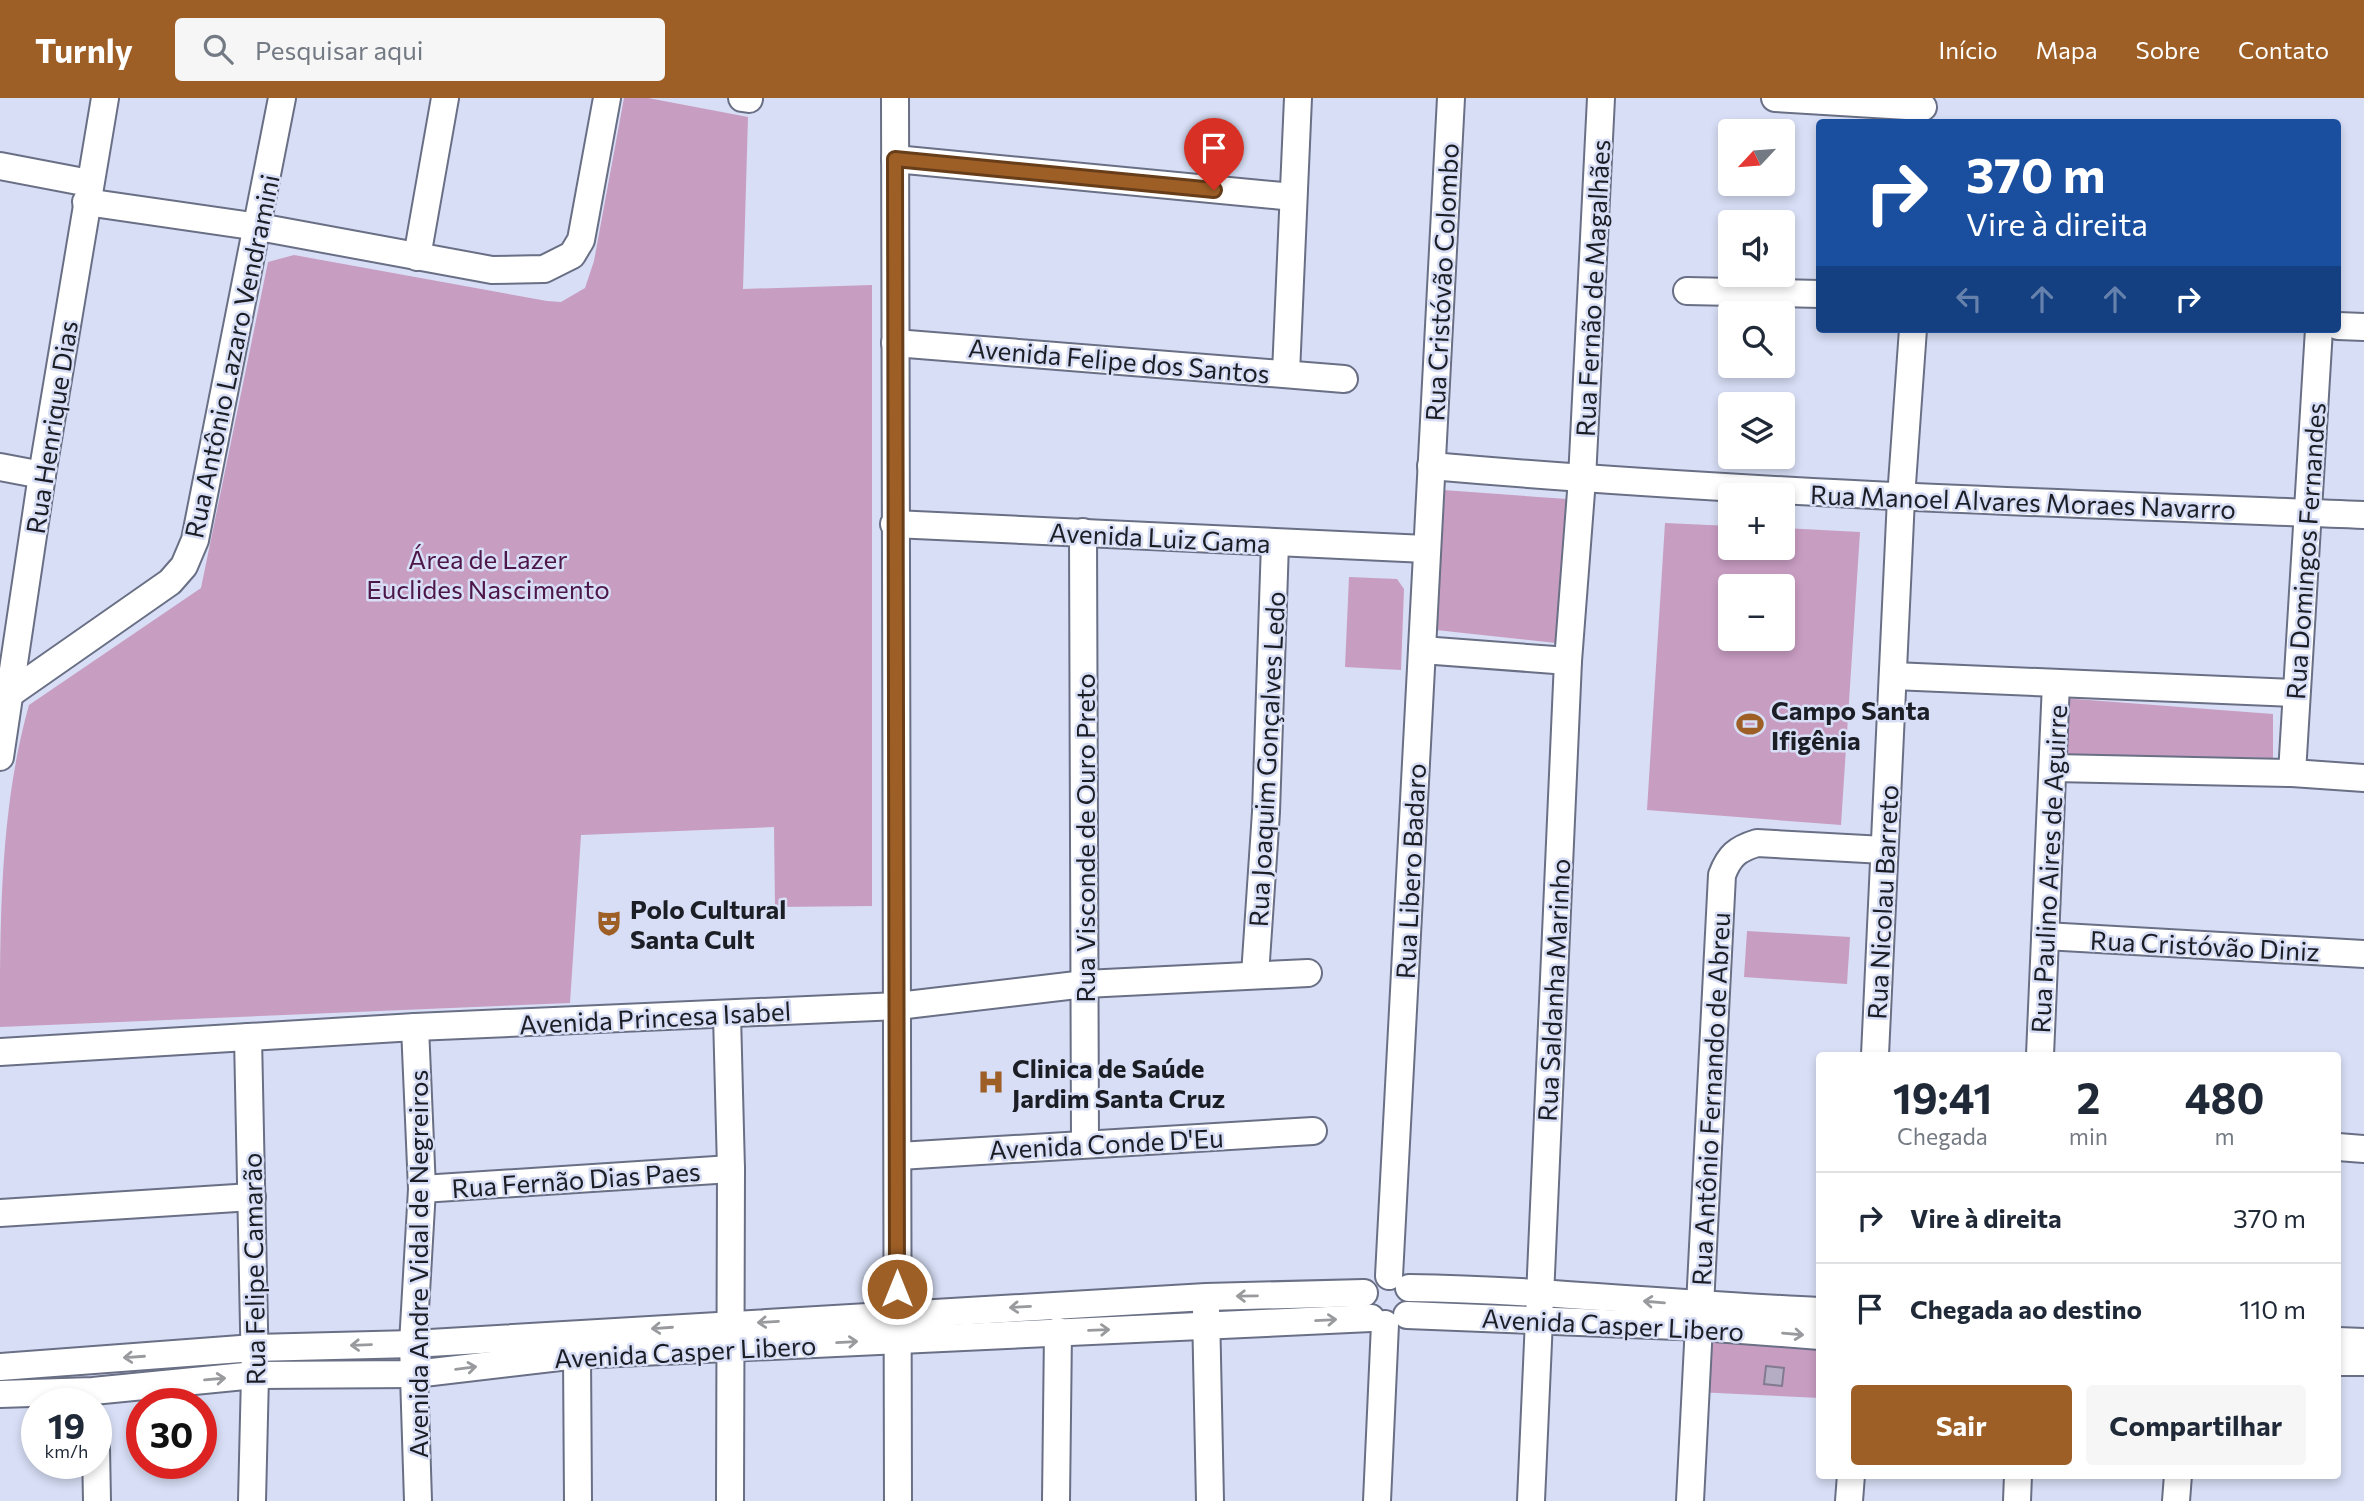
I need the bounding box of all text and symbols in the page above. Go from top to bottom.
search box [175,18,665,81]
text: Turnly [35,29,133,70]
icon: search [199,30,237,68]
text: Pesquisar aqui [255,34,423,65]
text: Início [1939,35,1998,64]
text: Mapa [2036,35,2098,64]
text: Sobre [2136,35,2200,64]
text: Contato [2238,35,2329,64]
pin [1184,118,1244,190]
north arrow [1718,119,1796,196]
map controls [1718,119,1795,651]
icon: arrive [1195,129,1233,167]
street label: Rua Fernão de Magalhães [1569,139,1615,437]
street label: Rua Cristóvão Colombo [1418,142,1464,422]
text: 370 m [1966,143,2105,203]
icon: right [1851,147,1942,238]
street label: Rua Antônio Lazaro Vendramini [177,171,285,541]
text: Vire à direita [1966,203,2148,243]
button: sound [1718,210,1795,287]
icon: left [1950,280,1988,318]
icon: ahead [2023,280,2061,318]
icon: ahead [2096,280,2134,318]
icon: right [2169,280,2207,318]
button: search [1718,301,1795,378]
street label: Rua Henrique Dias [19,318,83,536]
street label: Avenida Felipe dos Santos [967,331,1271,389]
button: layers [1718,392,1795,469]
street label: Rua Domingos Fernandes [2279,401,2331,701]
street label: Rua Manoel Alvares Moraes Navarro [1810,478,2236,524]
button: + [1718,483,1795,560]
street label: Avenida Luiz Gama [1049,516,1271,558]
park label: Área de Lazer Euclides Nascimento [366,543,610,604]
button: − [1718,574,1795,651]
street label: Rua Joaquim Gonçalves Ledo [1242,590,1290,928]
street label: Rua Visconde de Ouro Preto [1069,673,1100,1003]
place label: Campo Santa Ifigênia [1771,694,1930,755]
street label: Rua Paulino Aires de Aguirre [2024,704,2072,1034]
sports icon: Campo Santa Ifigênia [1735,709,1765,739]
street label: Rua Libero Badaro [1389,762,1431,980]
street label: Rua Nicolau Barreto [1860,784,1904,1020]
street label: Rua Saldanha Marinho [1531,858,1575,1122]
place label: Polo Cultural Santa Cult [630,893,786,954]
theatre icon: Polo Cultural Santa Cult [594,908,624,938]
street label: Rua Antônio Fernando de Abreu [1685,911,1735,1287]
street label: Rua Cristóvão Diniz [2089,924,2321,966]
street label: Avenida Princesa Isabel [518,994,792,1040]
place label: Clinica de Saúde Jardim Santa Cruz [1012,1052,1225,1113]
hospital icon: Clinica de Saúde Jardim Santa Cruz [976,1067,1006,1097]
street label: Avenida Andre Vidal de Negreiros [402,1070,433,1458]
text: 19:41 [1893,1071,1992,1123]
text: 2 [2076,1071,2100,1123]
text: 480 [2185,1071,2264,1123]
street label: Avenida Conde D'Eu [988,1121,1224,1165]
text: Chegada [1897,1122,1988,1150]
text: min [2069,1122,2108,1150]
text: m [2214,1122,2235,1150]
street label: Rua Felipe Camarão [235,1152,271,1386]
street label: Rua Fernão Dias Paes [451,1155,701,1203]
icon: right [1851,1199,1889,1237]
text: Vire à direita [1910,1202,2062,1233]
text: 370 m [2233,1202,2306,1233]
position arrow [860,1252,934,1326]
one-way arrow [1236,1289,1259,1302]
icon: arrive [1851,1290,1889,1328]
text: Chegada ao destino [1910,1293,2142,1324]
text: 110 m [2239,1293,2306,1324]
one-way arrow [1643,1295,1666,1308]
one-way arrow [1009,1300,1032,1313]
street label: Avenida Casper Libero [1481,1302,1745,1346]
one-way arrow [1314,1313,1337,1326]
one-way arrow [757,1315,780,1328]
one-way arrow [650,1321,673,1334]
one-way arrow [1087,1323,1110,1336]
one-way arrow [1781,1328,1803,1341]
street label: Avenida Casper Libero [553,1329,817,1373]
one-way arrow [835,1335,858,1348]
one-way arrow [350,1338,373,1352]
one-way arrow [123,1351,146,1364]
one-way arrow [454,1362,477,1375]
one-way arrow [203,1372,225,1385]
button: Sair [1851,1385,2072,1465]
button: Compartilhar [2086,1385,2306,1465]
speed limit sign: 30 [126,1388,217,1479]
text: 19 [48,1403,85,1446]
text: km/h [45,1440,88,1462]

